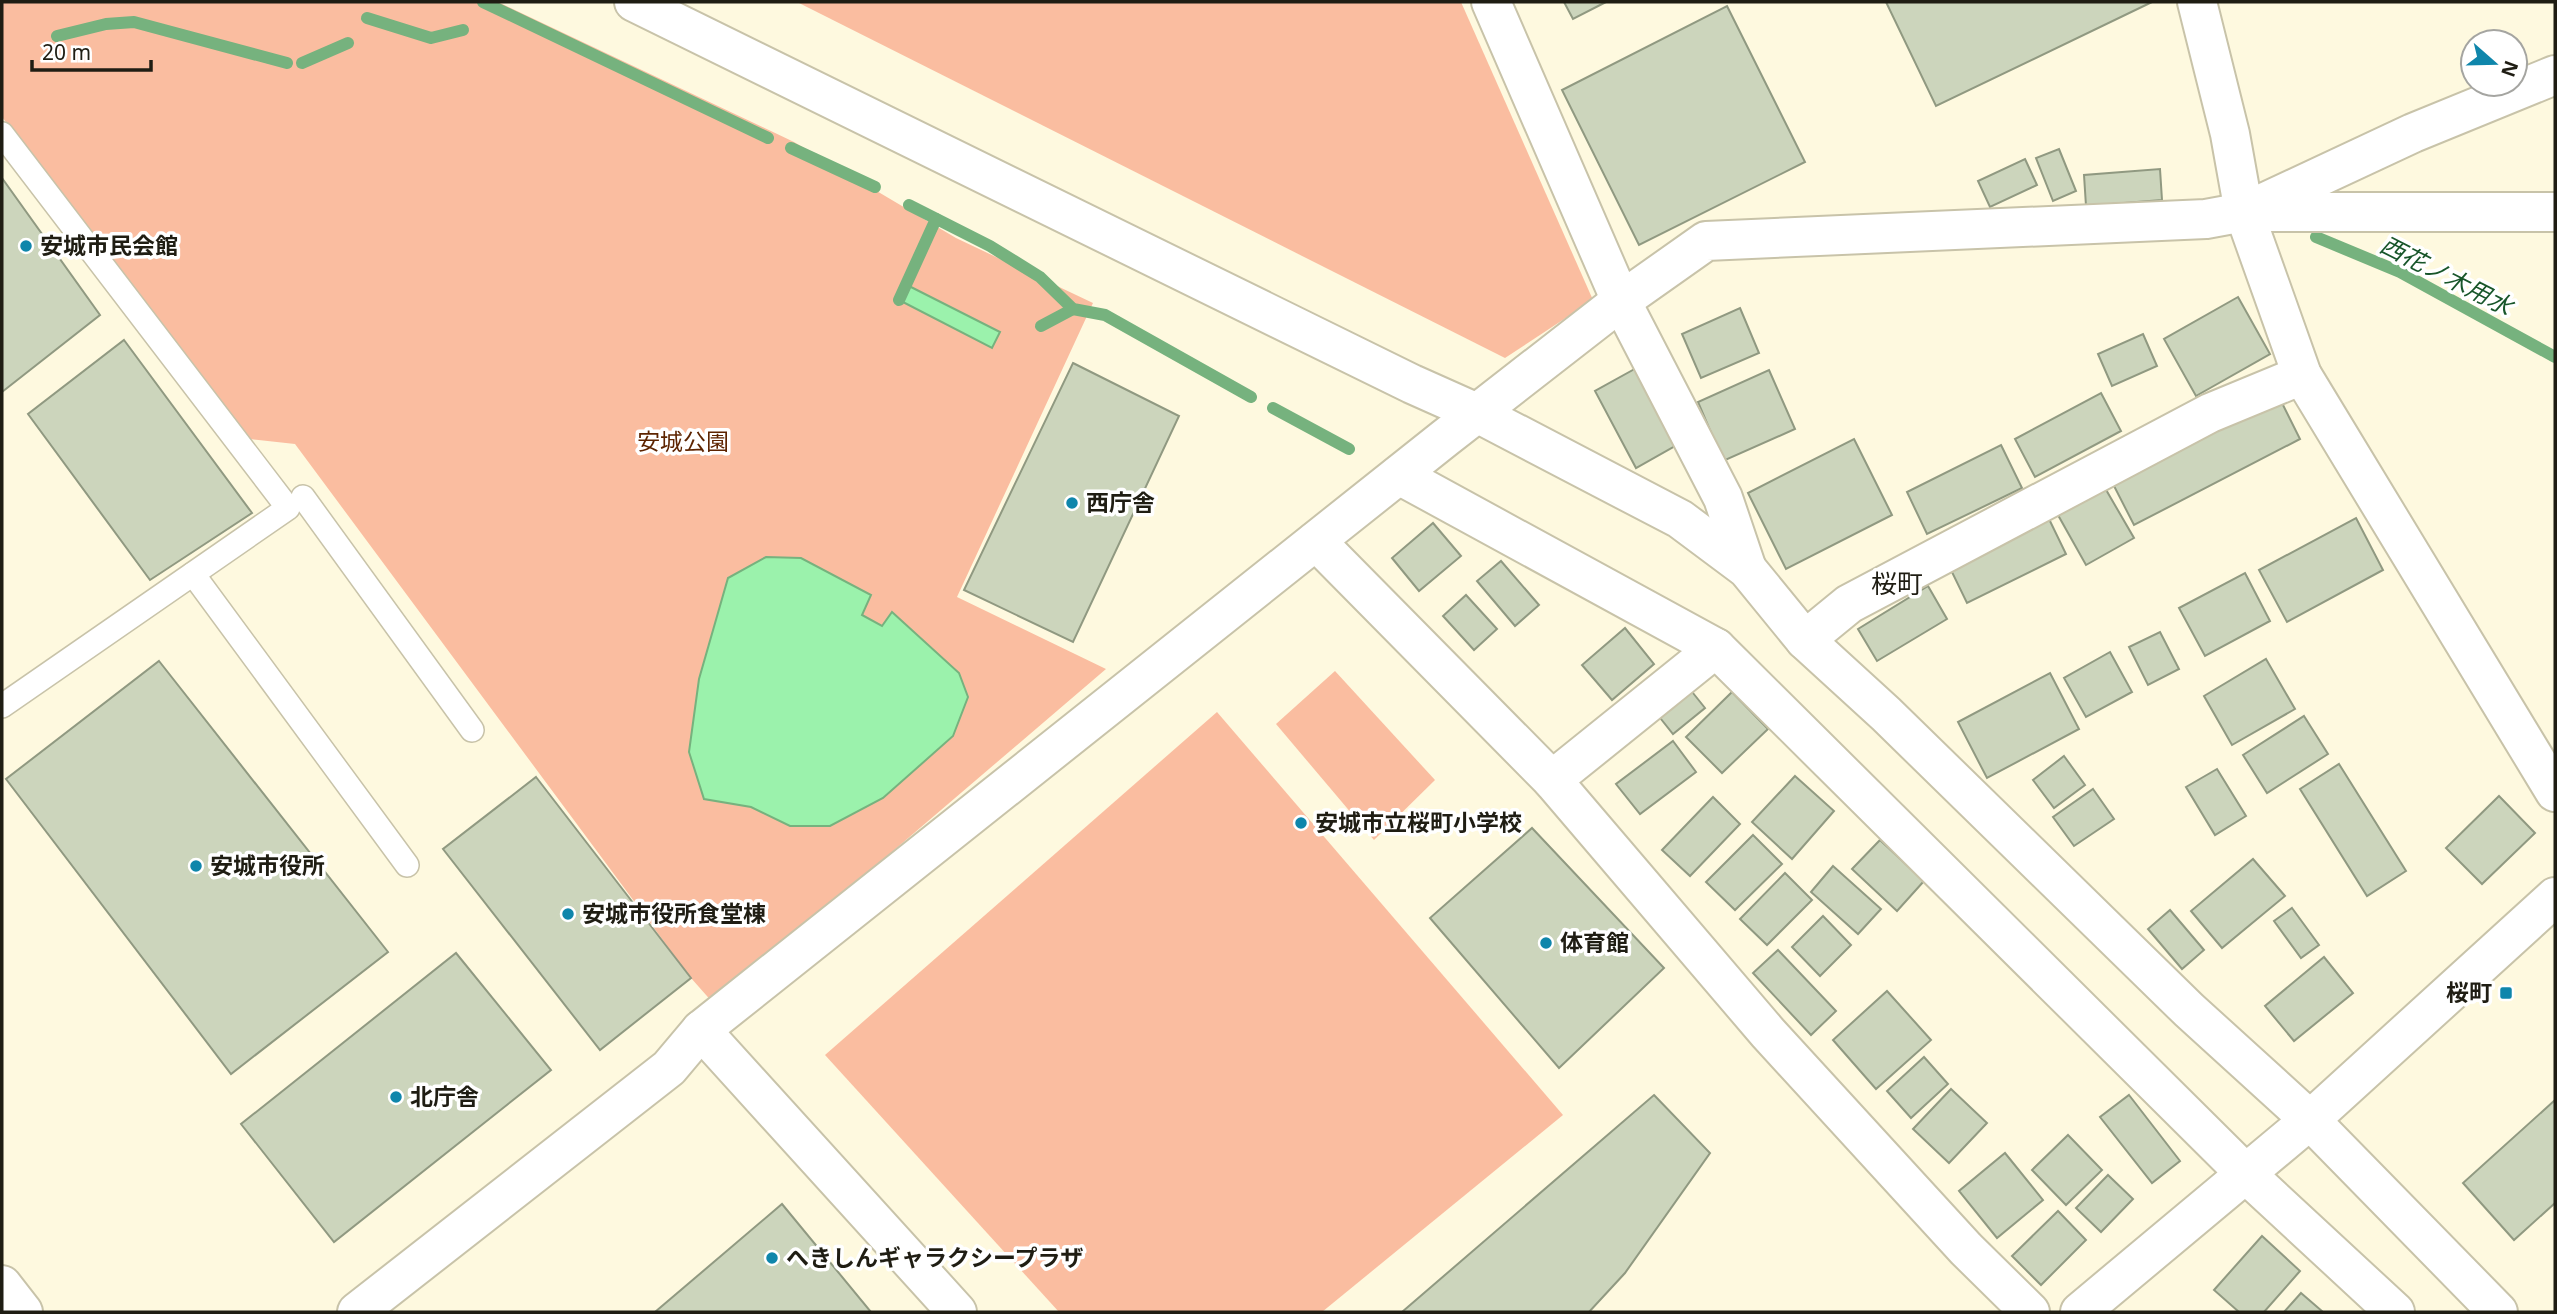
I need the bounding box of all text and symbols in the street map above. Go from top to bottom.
scale bar [32,28,150,72]
north arrow [2459,28,2529,98]
text: 20 m [42,38,91,66]
text: N [2495,57,2525,81]
water label: 西花ノ木用水 [2375,227,2521,323]
place label: 安城市民会館 [40,229,178,261]
marker: 安城市民会館 [18,238,34,254]
park label: 安城公園 [637,425,729,457]
place label: 西庁舎 [1086,486,1155,518]
marker: 西庁舎 [1064,495,1080,511]
district label: 桜町 [1871,565,1923,601]
place label: 安城市立桜町小学校 [1315,806,1522,838]
marker: 安城市立桜町小学校 [1293,815,1309,831]
place label: 安城市役所 [210,849,325,881]
marker: 安城市役所 [188,858,204,874]
place label: 安城市役所食堂棟 [582,897,766,929]
marker: 安城市役所食堂棟 [560,906,576,922]
place label: 体育館 [1560,926,1629,958]
marker: 体育館 [1538,935,1554,951]
place label: 桜町 [2446,976,2492,1008]
marker: 桜町 [2498,985,2514,1001]
place label: 北庁舎 [410,1080,479,1112]
marker: 北庁舎 [388,1089,404,1105]
place label: へきしんギャラクシープラザ [786,1241,1084,1273]
marker: へきしんギャラクシープラザ [764,1250,780,1266]

